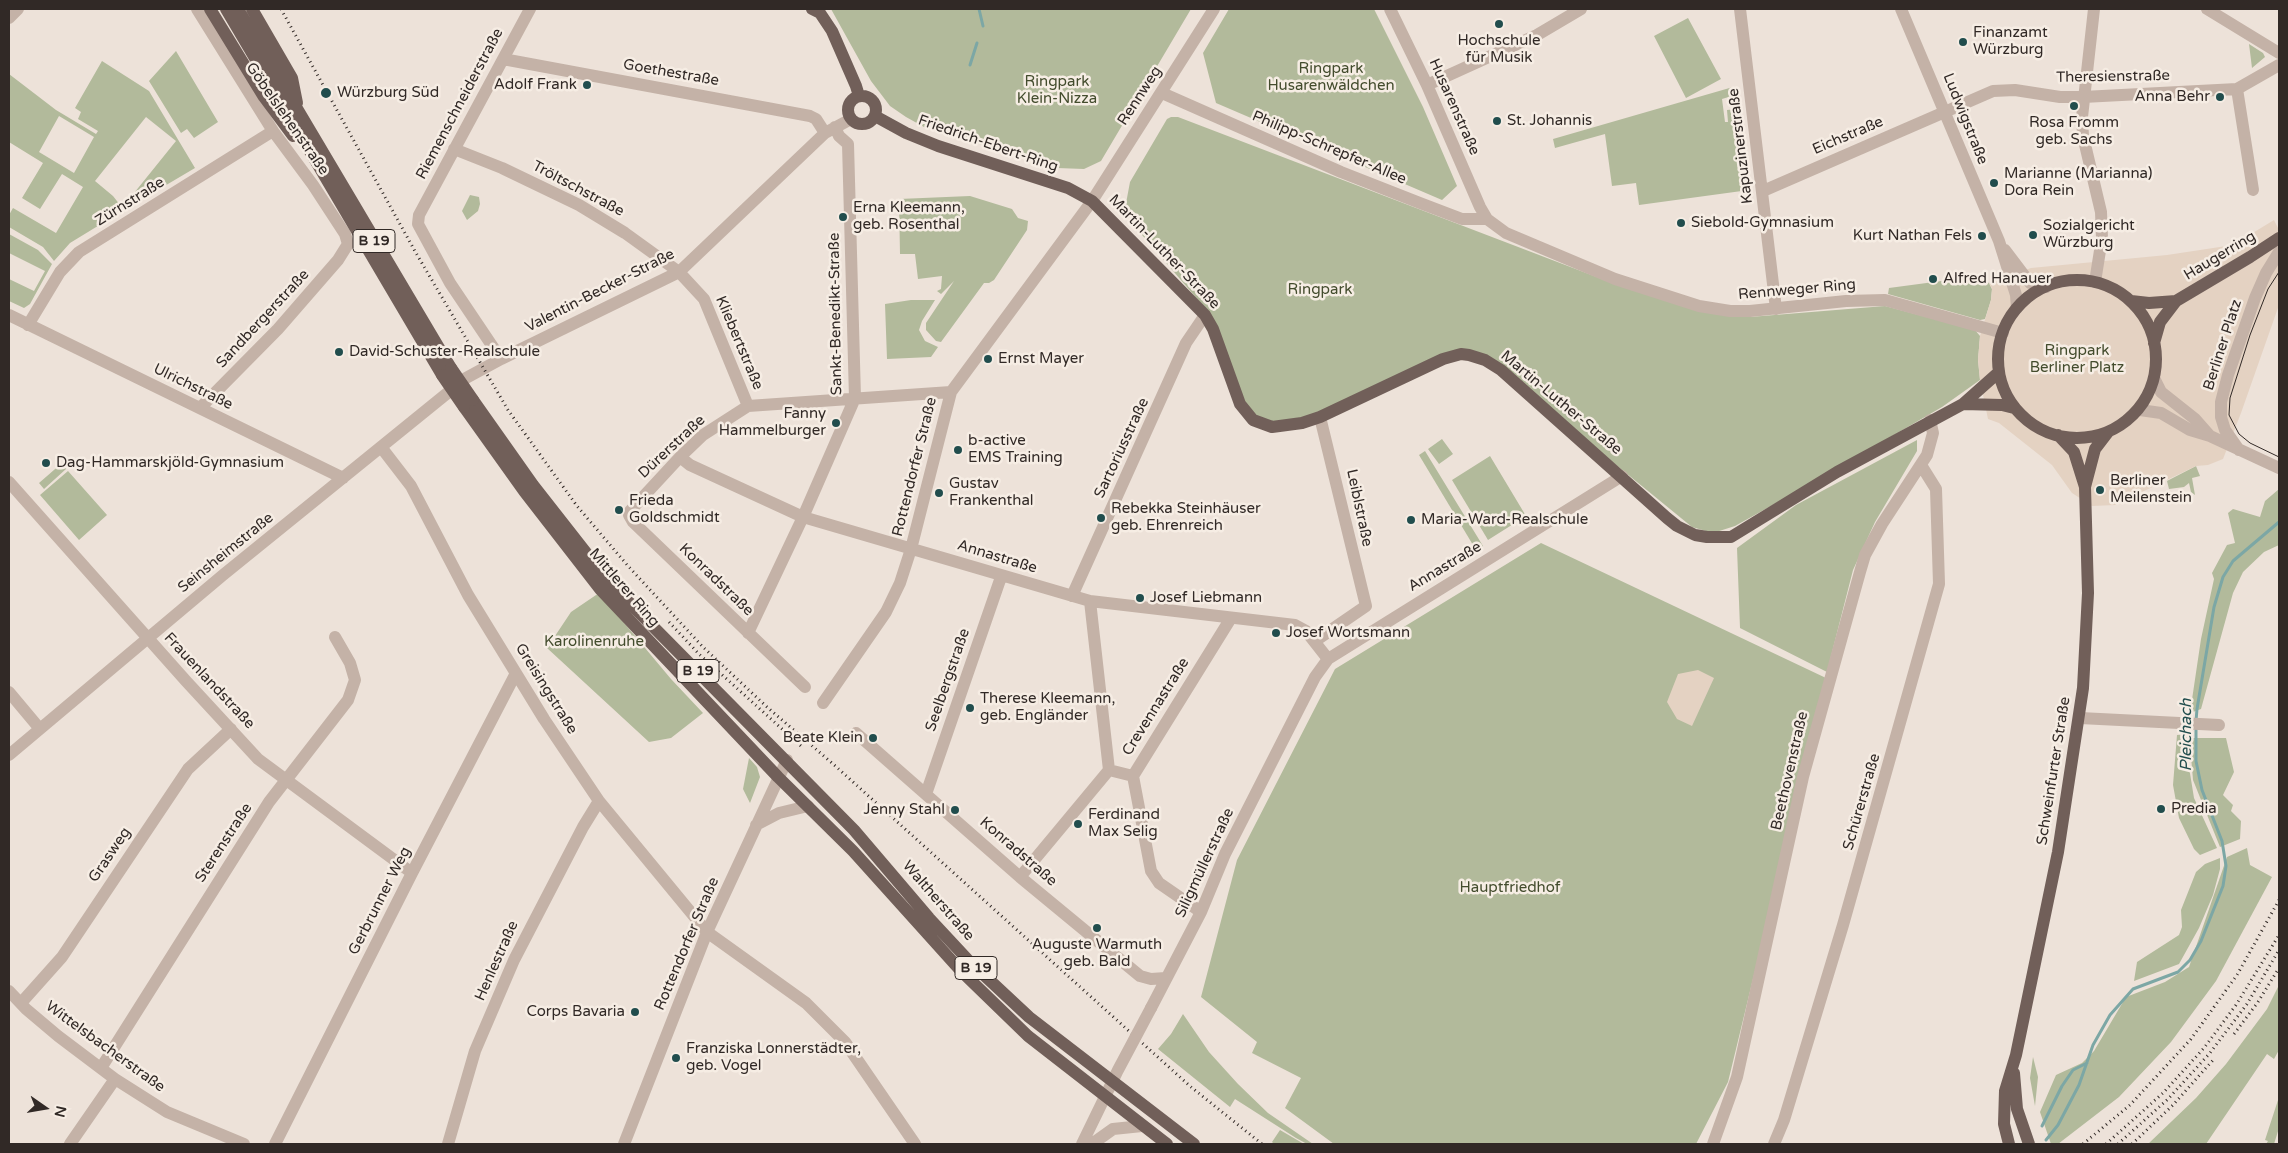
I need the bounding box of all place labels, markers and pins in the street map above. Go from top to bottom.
marker: Hochschule für Musik [1493,18,1505,30]
place label: Finanzamt Würzburg [1973,24,2048,59]
place label: Hochschule für Musik [1458,32,1540,67]
marker: Finanzamt Würzburg [1957,36,1969,48]
place label: Adolf Frank [494,76,577,94]
marker: Adolf Frank [581,79,593,91]
place label: Würzburg Süd [337,84,439,102]
marker: Würzburg Süd [319,86,333,100]
place label: Anna Behr [2135,88,2210,106]
marker: Anna Behr [2214,91,2226,103]
marker: Rosa Fromm geb. Sachs [2068,100,2080,112]
place label: St. Johannis [1507,112,1592,130]
place label: Rosa Fromm geb. Sachs [2029,114,2119,149]
marker: St. Johannis [1491,115,1503,127]
place label: Marianne (Marianna) Dora Rein [2004,165,2152,200]
marker: Marianne (Marianna) Dora Rein [1988,177,2000,189]
place label: Erna Kleemann, geb. Rosenthal [853,199,965,234]
marker: Erna Kleemann, geb. Rosenthal [837,211,849,223]
place label: Siebold-Gymnasium [1691,214,1834,232]
marker: Siebold-Gymnasium [1675,217,1687,229]
place label: Sozialgericht Würzburg [2043,217,2135,252]
place label: Kurt Nathan Fels [1853,227,1972,245]
marker: Sozialgericht Würzburg [2027,229,2039,241]
marker: Kurt Nathan Fels [1976,230,1988,242]
place label: Alfred Hanauer [1943,270,2052,288]
marker: Alfred Hanauer [1927,273,1939,285]
place label: David-Schuster-Realschule [349,343,540,361]
marker: David-Schuster-Realschule [333,346,345,358]
place label: Ernst Mayer [998,350,1084,368]
marker: Ernst Mayer [982,353,994,365]
place label: Fanny Hammelburger [719,405,826,440]
marker: Fanny Hammelburger [830,417,842,429]
place label: b-active EMS Training [968,432,1063,467]
marker: b-active EMS Training [952,444,964,456]
place label: Dag-Hammarskjöld-Gymnasium [56,454,284,472]
marker: Dag-Hammarskjöld-Gymnasium [40,457,52,469]
place label: Berliner Meilenstein [2110,472,2192,507]
place label: Gustav Frankenthal [949,475,1034,510]
marker: Berliner Meilenstein [2094,484,2106,496]
marker: Gustav Frankenthal [933,487,945,499]
place label: Frieda Goldschmidt [629,492,720,527]
place label: Rebekka Steinhäuser geb. Ehrenreich [1111,500,1261,535]
marker: Frieda Goldschmidt [613,504,625,516]
place label: Maria-Ward-Realschule [1421,511,1588,529]
marker: Rebekka Steinhäuser geb. Ehrenreich [1095,512,1107,524]
marker: Maria-Ward-Realschule [1405,514,1417,526]
place label: Josef Liebmann [1150,589,1262,607]
marker: Josef Liebmann [1134,592,1146,604]
place label: Josef Wortsmann [1286,624,1410,642]
marker: Josef Wortsmann [1270,627,1282,639]
place label: Therese Kleemann, geb. Engländer [980,690,1115,725]
marker: Therese Kleemann, geb. Engländer [964,702,976,714]
place label: Beate Klein [783,729,863,747]
marker: Beate Klein [867,732,879,744]
place label: Predia [2171,800,2217,818]
place label: Jenny Stahl [863,801,945,819]
marker: Predia [2155,803,2167,815]
marker: Jenny Stahl [949,804,961,816]
place label: Ferdinand Max Selig [1088,806,1160,841]
marker: Ferdinand Max Selig [1072,818,1084,830]
marker: Auguste Warmuth geb. Bald [1091,922,1103,934]
place label: Auguste Warmuth geb. Bald [1032,936,1162,971]
place label: Corps Bavaria [526,1003,625,1021]
marker: Corps Bavaria [629,1006,641,1018]
place label: Franziska Lonnerstädter, geb. Vogel [686,1040,861,1075]
marker: Franziska Lonnerstädter, geb. Vogel [670,1052,682,1064]

